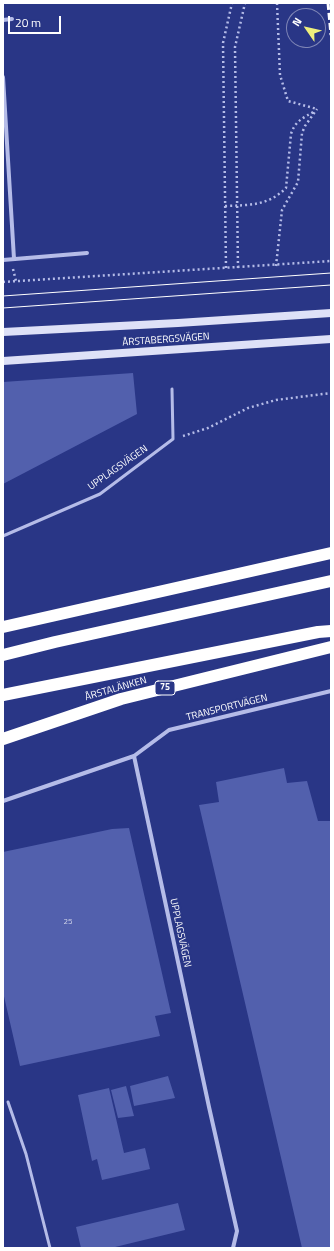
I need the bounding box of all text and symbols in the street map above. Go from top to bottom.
scale bar [10,8,63,34]
north arrow [286,8,326,48]
text: 20 m [15,13,41,32]
text: N [288,14,306,29]
street label: ÅRSTABERGSVÄGEN [122,331,210,349]
street label: UPPLAGSVÄGEN [86,443,150,493]
street label: ÅRSTALÄNKEN [84,674,148,704]
road number: 75 [155,681,175,695]
street label: TRANSPORTVÄGEN [185,692,269,724]
street label: UPPLAGSVÄGEN [167,897,193,969]
house number: 25 [64,917,72,927]

